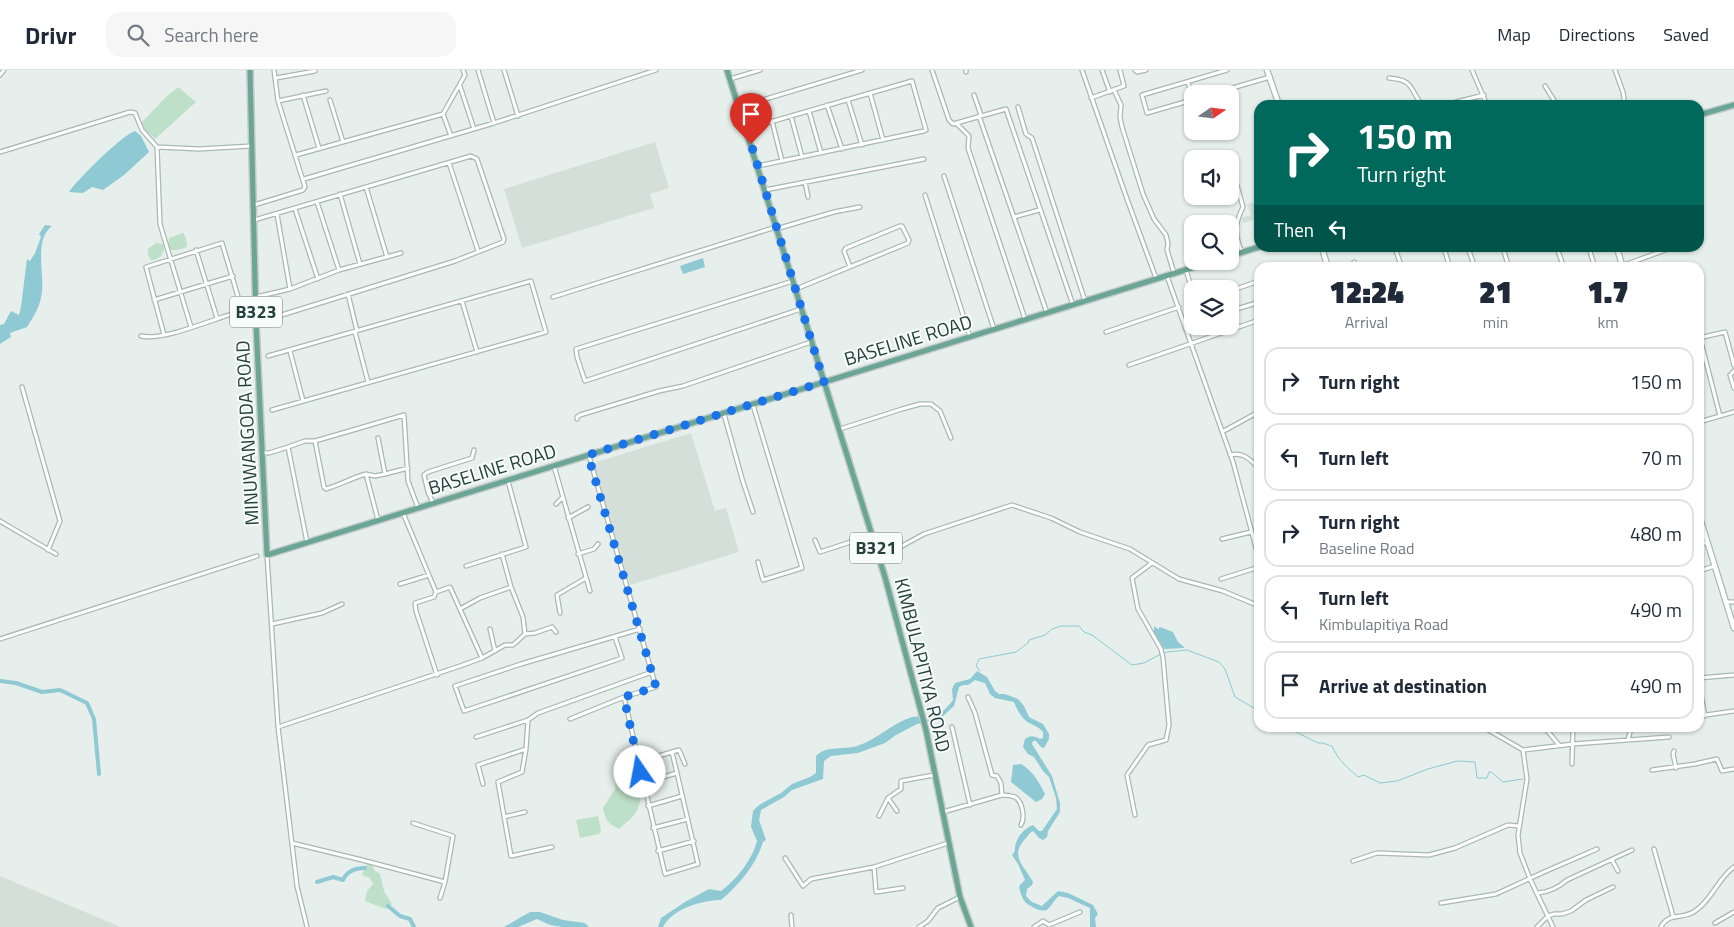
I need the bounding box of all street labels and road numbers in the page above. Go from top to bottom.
road number: B323 [230,296,282,328]
street label: BASELINE ROAD [840,306,975,373]
street label: MINUWANGODA ROAD [227,340,266,526]
street label: BASELINE ROAD [424,435,559,502]
road number: B321 [850,532,902,563]
street label: KIMBULAPITIYA ROAD [888,575,959,755]

